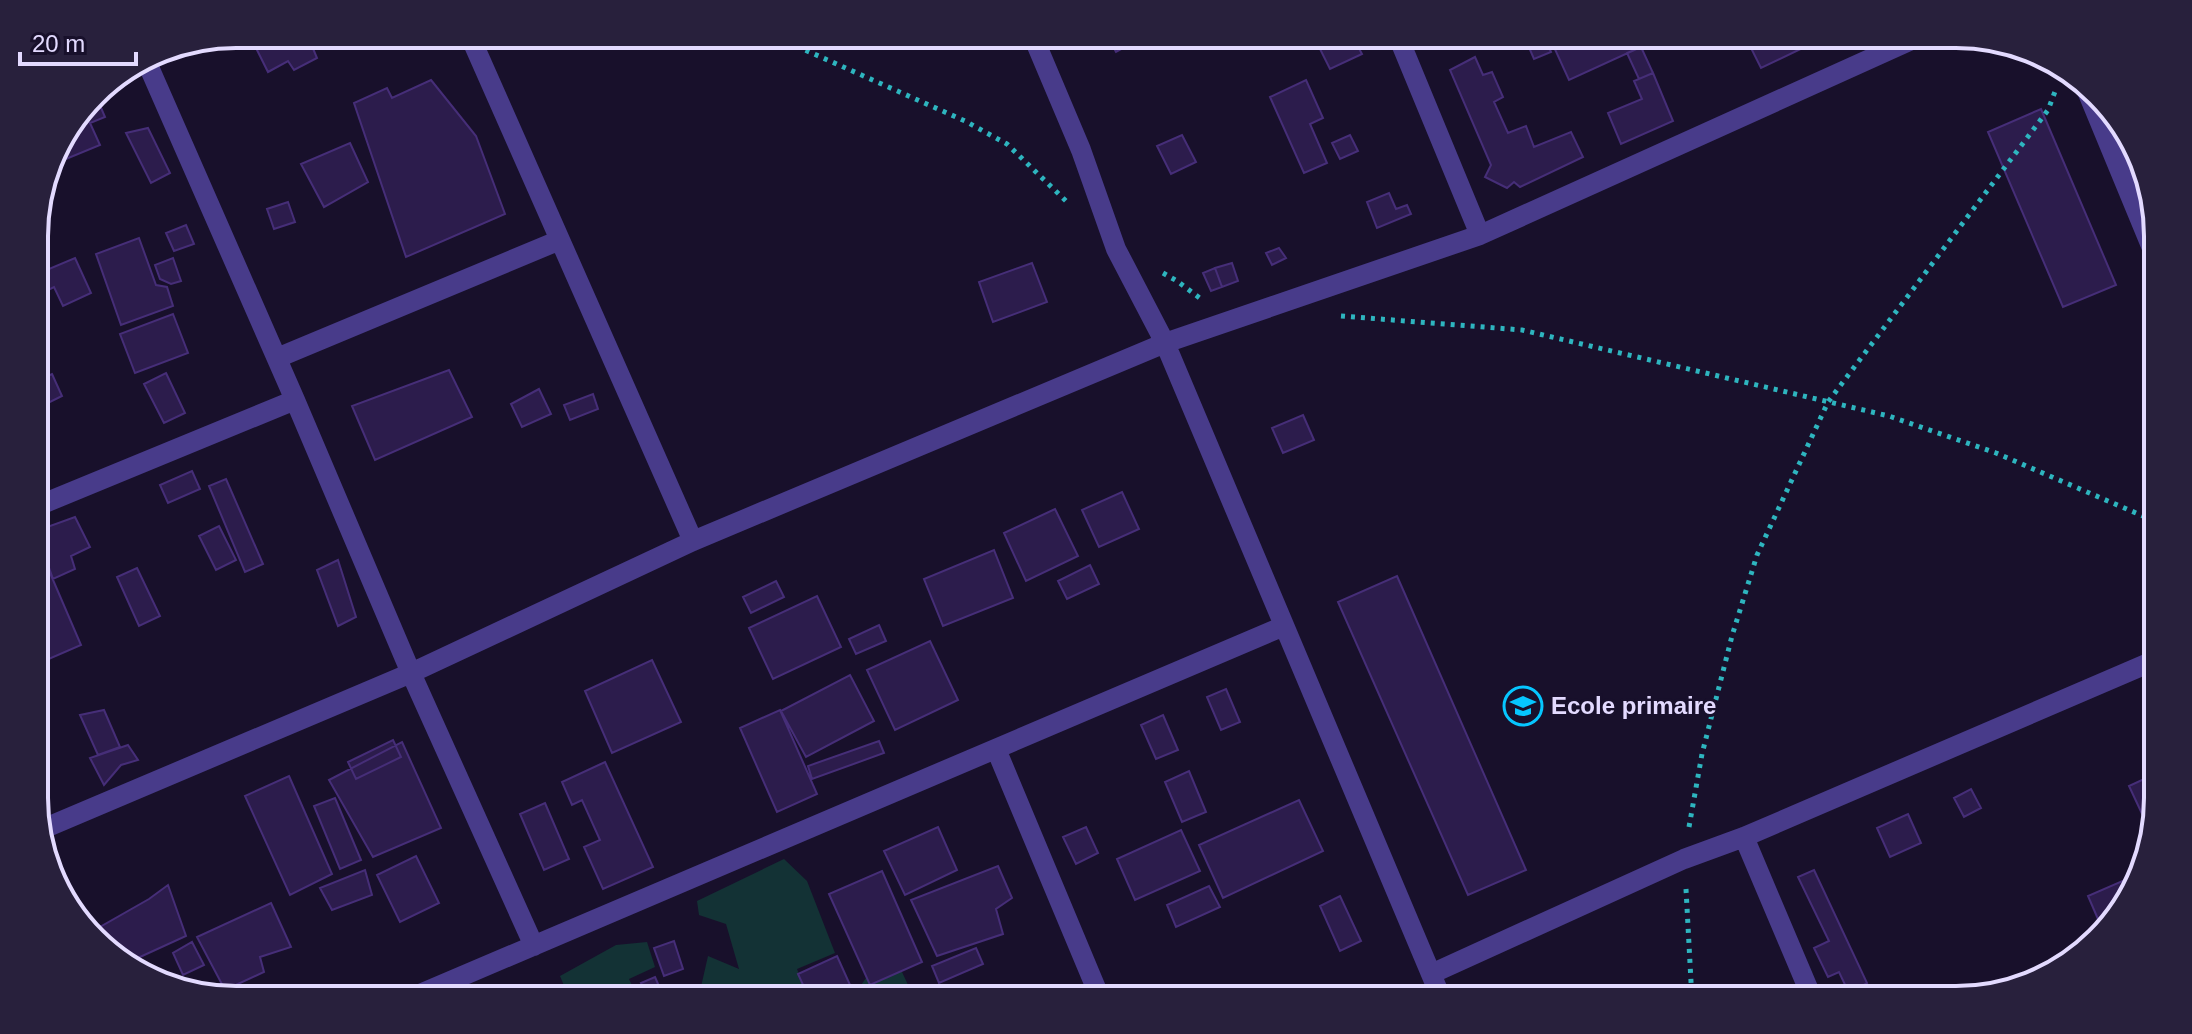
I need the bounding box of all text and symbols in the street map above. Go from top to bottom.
scale bar [20,16,136,66]
text: 20 m [32,30,85,57]
school or university icon: Ecole primaire [1502,685,1544,727]
place label: Ecole primaire [1551,692,1716,719]

